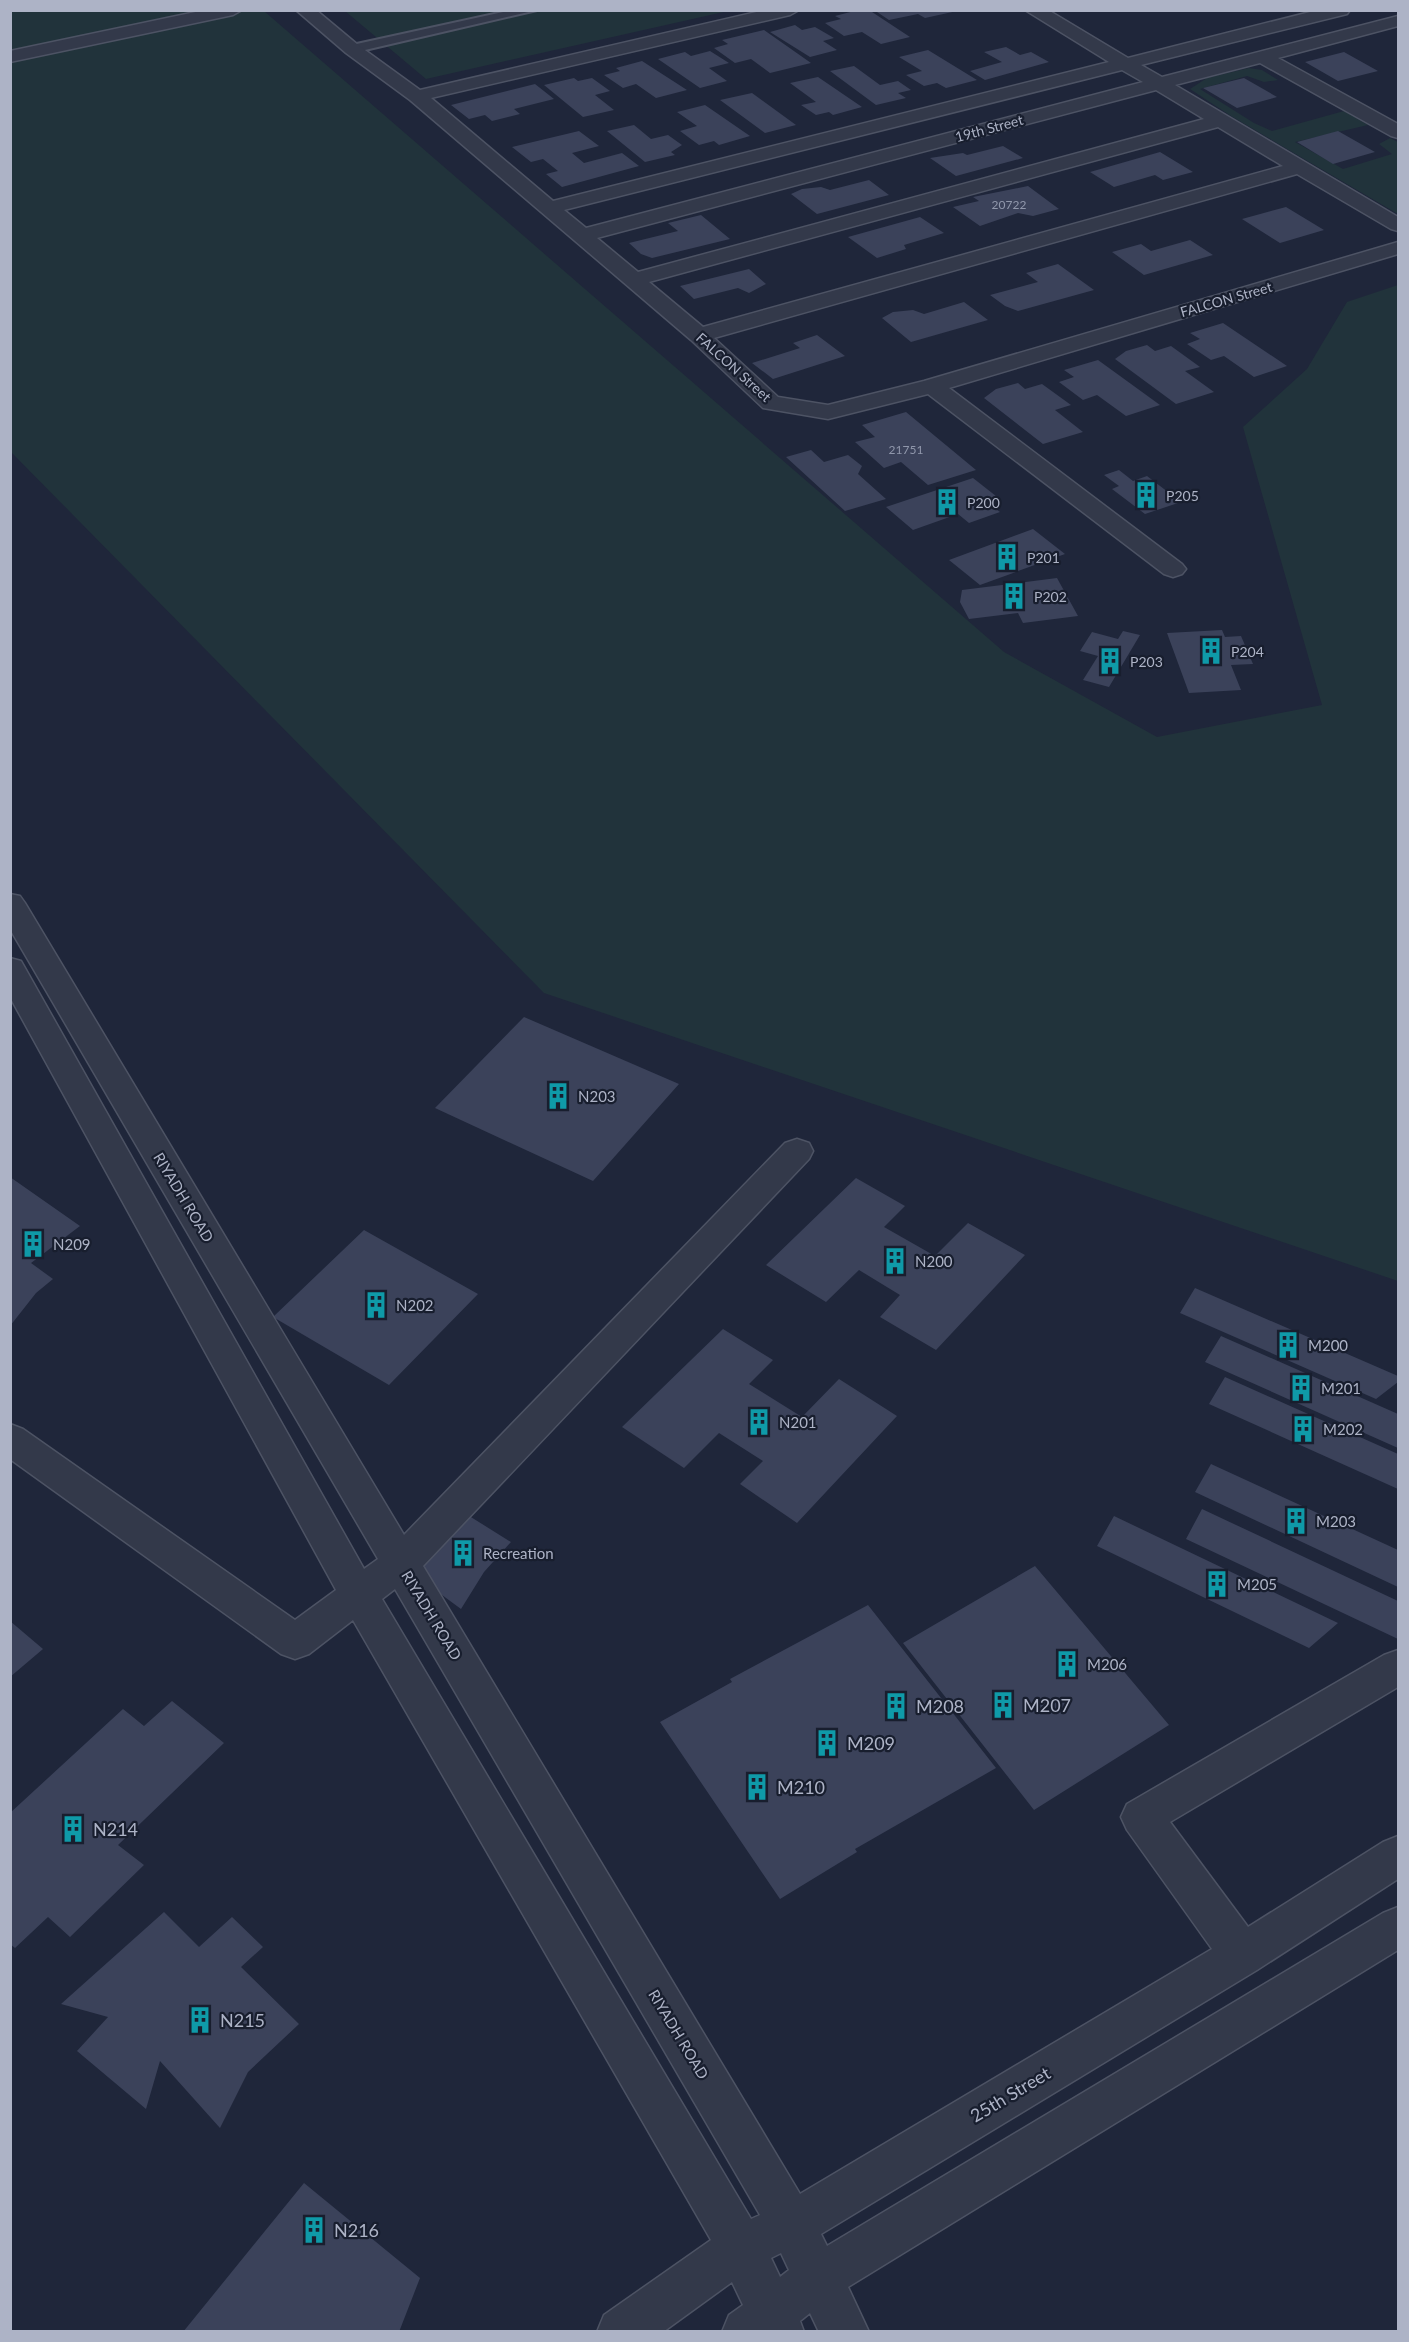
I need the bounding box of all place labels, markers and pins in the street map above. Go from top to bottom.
building icon: P205 [1131,480,1161,510]
building icon: P200 [932,487,962,517]
place label: P205 [1166,487,1199,504]
place label: P200 [967,494,1000,511]
building icon: P201 [992,542,1022,572]
place label: P201 [1027,549,1060,566]
building icon: P202 [999,581,1029,611]
place label: P202 [1034,588,1067,605]
building icon: P204 [1196,636,1226,666]
place label: P204 [1231,643,1264,660]
building icon: P203 [1095,646,1125,676]
place label: P203 [1130,653,1163,670]
building icon: N203 [543,1081,573,1111]
place label: N203 [578,1087,616,1105]
building icon: N209 [18,1229,48,1259]
place label: N209 [53,1235,91,1253]
building icon: N200 [880,1246,910,1276]
place label: N200 [915,1252,953,1270]
building icon: N202 [361,1290,391,1320]
place label: N202 [396,1296,434,1314]
building icon: M200 [1273,1330,1303,1360]
place label: M200 [1308,1336,1348,1354]
building icon: M201 [1286,1373,1316,1403]
place label: M201 [1321,1379,1361,1397]
building icon: N201 [744,1407,774,1437]
place label: N201 [779,1413,817,1431]
building icon: M202 [1288,1414,1318,1444]
place label: M202 [1323,1420,1363,1438]
building icon: M203 [1281,1506,1311,1536]
place label: M203 [1316,1512,1356,1530]
building icon: Recreation [448,1538,478,1568]
place label: Recreation [483,1544,554,1562]
building icon: M205 [1202,1569,1232,1599]
place label: M205 [1237,1575,1277,1593]
building icon: M206 [1052,1649,1082,1679]
place label: M206 [1087,1655,1127,1673]
building icon: M207 [988,1690,1018,1720]
building icon: M208 [881,1691,911,1721]
place label: M207 [1023,1694,1071,1716]
place label: M208 [916,1695,964,1717]
building icon: M209 [812,1728,842,1758]
place label: M209 [847,1732,895,1754]
building icon: M210 [742,1772,772,1802]
place label: M210 [777,1776,825,1798]
building icon: N214 [58,1814,88,1844]
place label: N214 [93,1818,138,1840]
building icon: N215 [185,2005,215,2035]
place label: N215 [220,2009,265,2031]
building icon: N216 [299,2215,329,2245]
place label: N216 [334,2219,379,2241]

